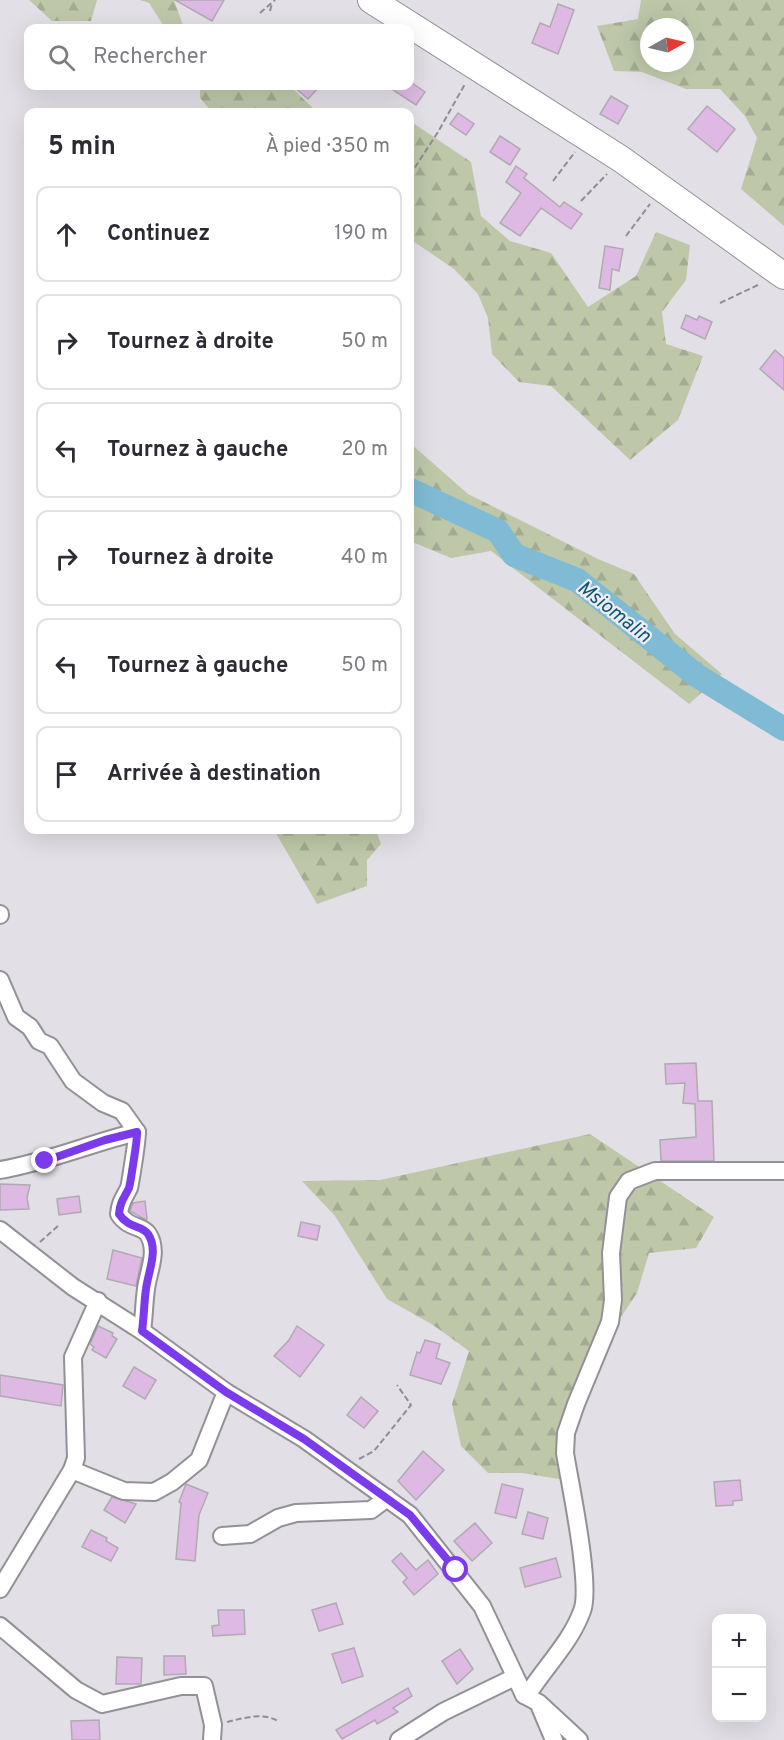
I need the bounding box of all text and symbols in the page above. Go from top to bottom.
north arrow [640,18,694,72]
search box [24,24,414,90]
icon: search [45,41,78,74]
text: Rechercher [93,44,207,71]
text: 5 min [48,131,116,164]
text: À pied · 350 m [265,134,390,160]
icon: ahead [50,218,83,251]
text: Continuez [107,221,210,248]
text: 190 m [334,221,388,247]
icon: right [50,326,83,359]
text: Tournez à droite [107,329,274,356]
text: 50 m [341,329,388,355]
icon: left [50,434,83,467]
text: Tournez à gauche [107,437,288,464]
text: 20 m [341,437,388,463]
icon: right [50,542,83,575]
text: Tournez à droite [107,545,274,572]
text: 40 m [341,545,388,571]
water label: Msiomalin [571,576,656,650]
icon: left [50,650,83,683]
text: Tournez à gauche [107,653,288,680]
text: 50 m [341,653,388,679]
icon: arrive [50,758,83,791]
text: Arrivée à destination [107,761,321,788]
route end [31,1147,57,1173]
route start [442,1556,468,1582]
map controls [712,1614,766,1722]
button: + [712,1614,766,1668]
button: − [712,1668,766,1722]

